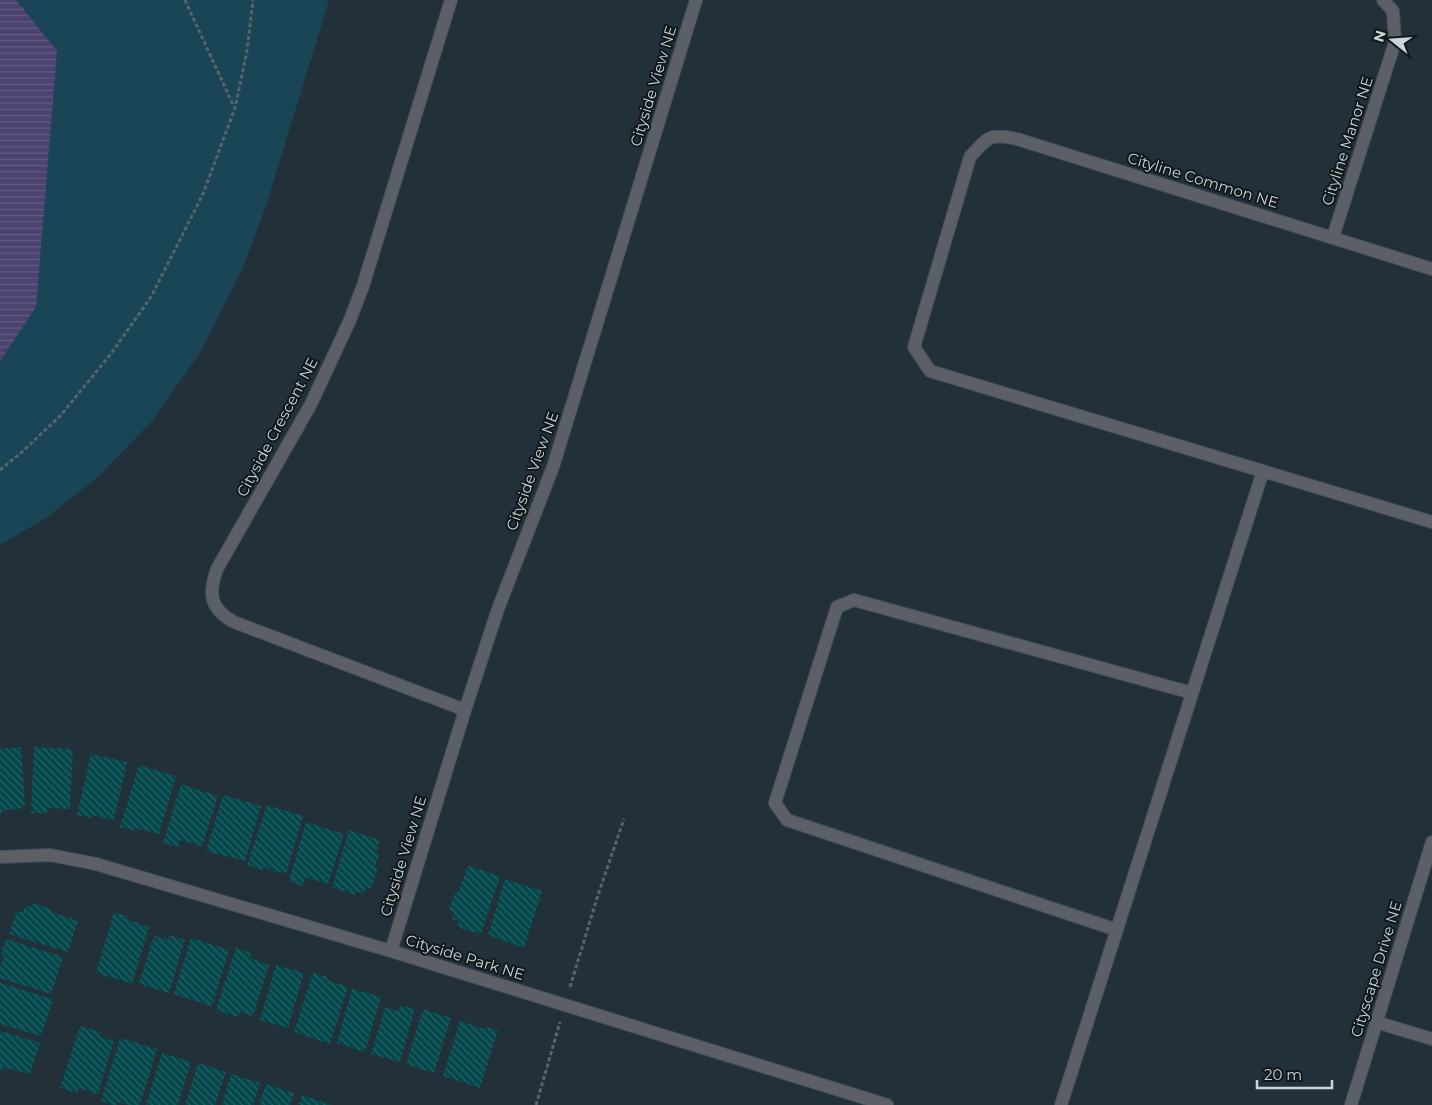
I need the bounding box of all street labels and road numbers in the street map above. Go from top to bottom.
street label: Cityside View NE [626,23,680,149]
street label: Cityline Manor NE [1317,74,1377,208]
street label: Cityline Common NE [1125,148,1281,212]
street label: Cityside Crescent NE [232,354,322,500]
street label: Cityside View NE [502,409,562,533]
street label: Cityside View NE [376,793,430,919]
street label: Cityscape Drive NE [1346,899,1406,1039]
street label: Cityside Park NE [403,930,527,984]

